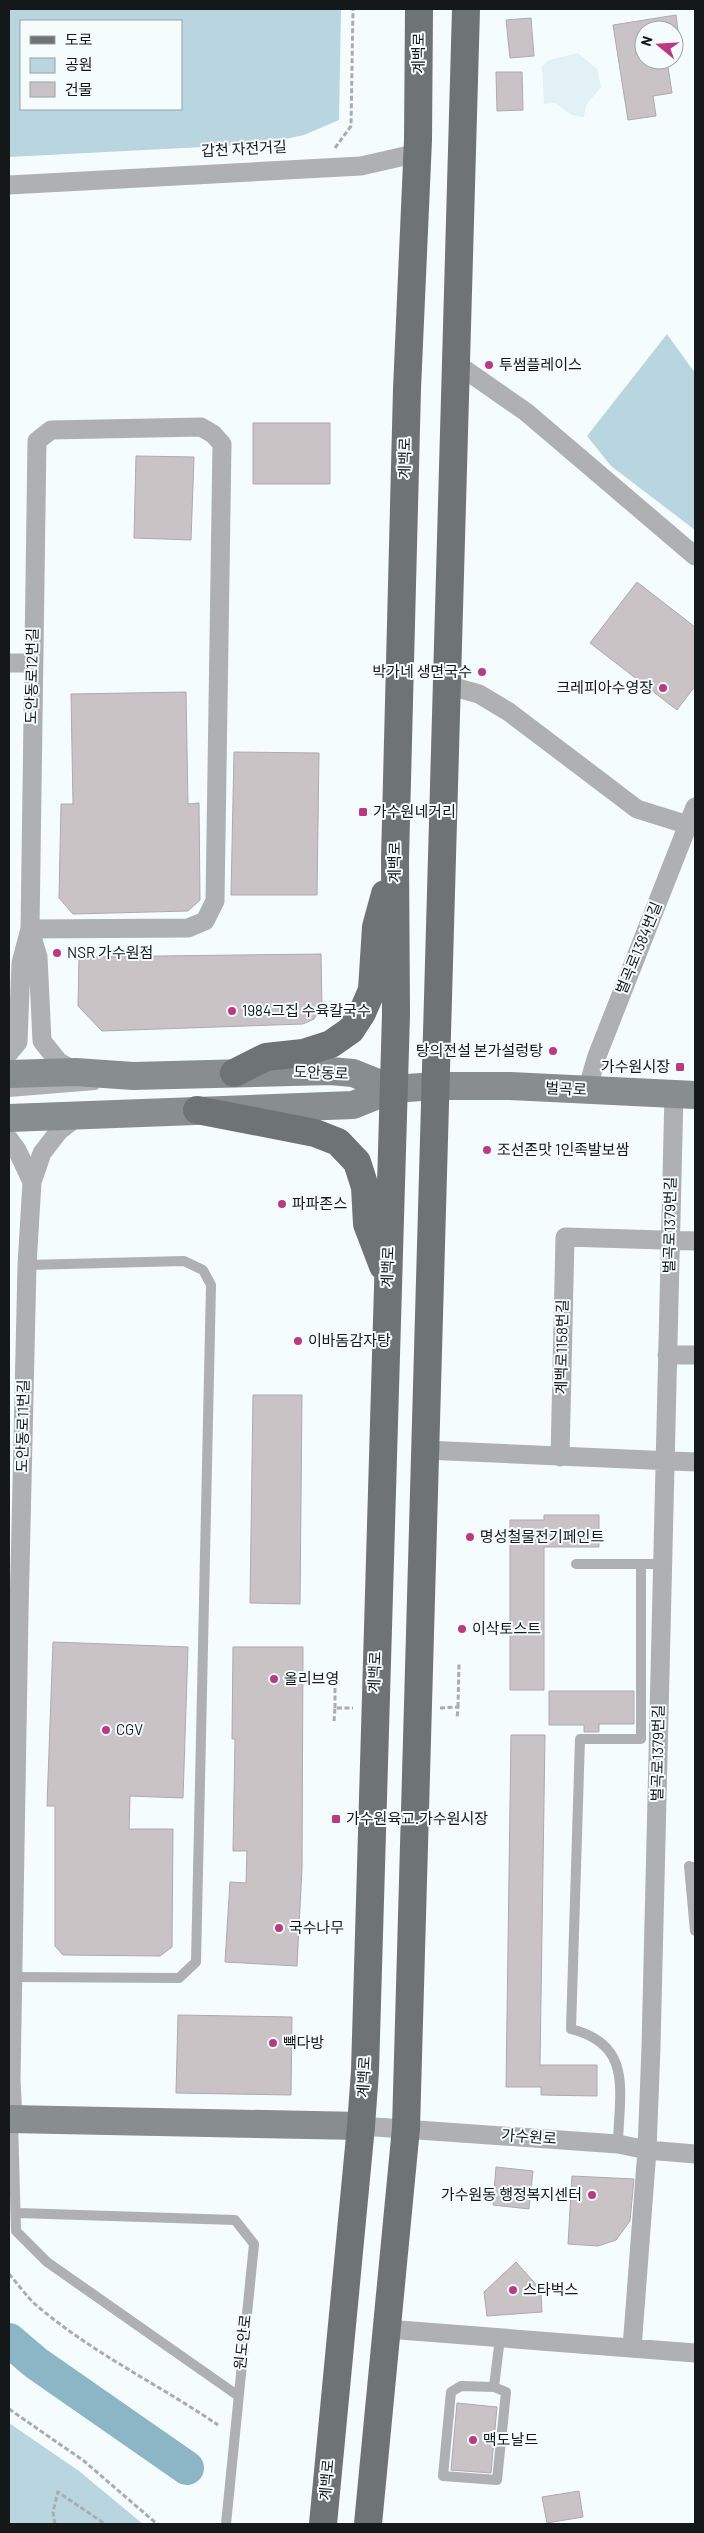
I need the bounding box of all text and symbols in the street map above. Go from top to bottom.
legend [20,20,182,110]
north arrow [634,20,684,70]
text: 도로 [65,30,93,48]
street label: 계백로 [409,32,427,74]
text: N [637,34,656,48]
text: 공원 [65,55,93,73]
text: 건물 [65,80,93,98]
street label: 갑천 자전거길 [201,137,287,159]
place label: 투썸플레이스 [499,355,582,373]
marker: 투썸플레이스 [483,359,495,371]
street label: 계백로 [395,437,413,479]
street label: 도안동로12번길 [21,628,41,724]
place label: 박가네 생면국수 [372,662,472,680]
marker: 박가네 생면국수 [476,666,488,678]
place label: 크레피아수영장 [556,678,653,696]
marker: 크레피아수영장 [657,682,669,694]
place label: 가수원네거리 [373,802,456,820]
marker: 가수원네거리 [357,806,369,818]
street label: 계백로 [385,841,403,883]
street label: 벌곡로1384번길 [611,899,665,996]
place label: NSR 가수원점 [67,943,153,961]
marker: NSR 가수원점 [51,947,63,959]
place label: 1984그집 수육칼국수 [242,1001,371,1019]
marker: 1984그집 수육칼국수 [226,1005,238,1017]
place label: 탕의전설 본가설렁탕 [416,1041,543,1059]
marker: 탕의전설 본가설렁탕 [547,1045,559,1057]
place label: 가수원시장 [601,1057,670,1075]
marker: 가수원시장 [674,1061,686,1073]
street label: 도안동로 [293,1062,349,1082]
street label: 벌곡로 [545,1078,587,1098]
place label: 조선존맛 1인족발보쌈 [497,1140,630,1158]
marker: 조선존맛 1인족발보쌈 [481,1144,493,1156]
street label: 벌곡로1379번길 [659,1176,679,1274]
place label: 파파존스 [292,1194,347,1212]
marker: 파파존스 [276,1198,288,1210]
street label: 계백로 [377,1246,397,1288]
street label: 계백로1158번길 [551,1299,571,1395]
place label: 이바돔감자탕 [308,1331,391,1349]
marker: 이바돔감자탕 [292,1335,304,1347]
street label: 도안동로11번길 [12,1379,32,1473]
place label: 명성철물전기페인트 [480,1527,604,1545]
marker: 명성철물전기페인트 [464,1531,476,1543]
place label: 이삭토스트 [472,1619,541,1637]
marker: 이삭토스트 [456,1623,468,1635]
street label: 계백로 [364,1651,384,1693]
place label: 올리브영 [284,1669,339,1687]
marker: 올리브영 [268,1673,280,1685]
street label: 벌곡로1379번길 [647,1704,667,1802]
place label: CGV [116,1720,143,1738]
marker: CGV [100,1724,112,1736]
place label: 가수원육교.가수원시장 [346,1809,488,1827]
marker: 가수원육교.가수원시장 [330,1813,342,1825]
place label: 국수나무 [289,1918,344,1936]
marker: 국수나무 [273,1922,285,1934]
place label: 빽다방 [283,2033,325,2051]
marker: 빽다방 [267,2037,279,2049]
street label: 계백로 [353,2056,373,2098]
street label: 가수원로 [501,2125,557,2147]
place label: 가수원동 행정복지센터 [441,2185,582,2203]
marker: 가수원동 행정복지센터 [586,2189,598,2201]
place label: 스타벅스 [523,2280,578,2298]
marker: 스타벅스 [507,2284,519,2296]
street label: 원도안로 [230,2314,254,2370]
place label: 맥도날드 [483,2430,538,2448]
marker: 맥도날드 [467,2434,479,2446]
street label: 계백로 [315,2459,337,2501]

